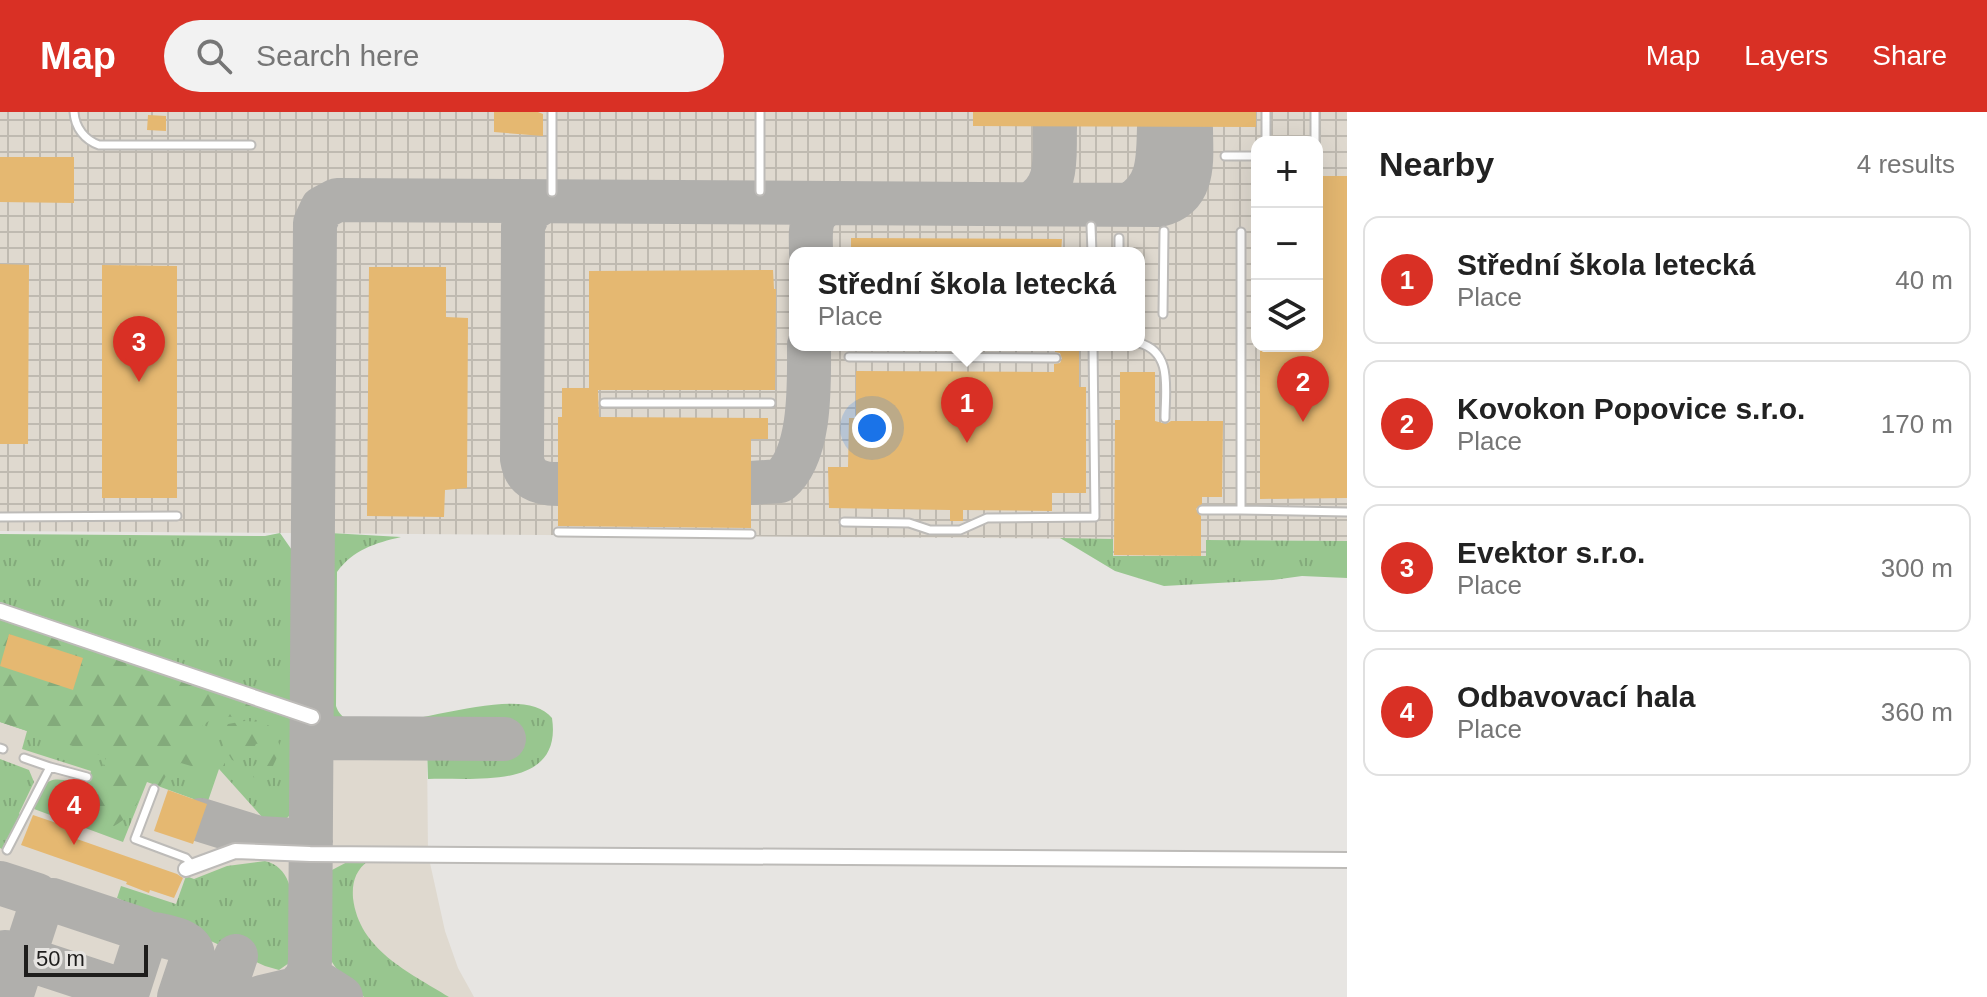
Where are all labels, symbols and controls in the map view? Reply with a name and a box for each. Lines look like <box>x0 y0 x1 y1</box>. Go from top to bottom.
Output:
search box <box>164 20 724 92</box>
icon: search <box>192 34 236 78</box>
text: Map <box>40 35 116 77</box>
text: Search here <box>256 39 419 72</box>
text: Map <box>1646 40 1700 71</box>
text: Layers <box>1744 40 1828 71</box>
text: Share <box>1872 40 1947 71</box>
map controls <box>1251 136 1323 352</box>
button: + <box>1251 136 1323 208</box>
text: Nearby <box>1379 145 1494 183</box>
text: 4 results <box>1857 149 1955 179</box>
button: − <box>1251 208 1323 280</box>
popup <box>789 247 1145 351</box>
text: Střední škola letecká <box>1457 248 1755 281</box>
text: 1 <box>1400 265 1414 295</box>
text: 40 m <box>1895 265 1953 295</box>
text: Střední škola letecká <box>818 267 1116 300</box>
button: layers <box>1251 280 1323 352</box>
text: Place <box>1457 282 1522 312</box>
text: Place <box>818 301 883 331</box>
pin: 3 <box>113 316 165 382</box>
pin: 2 <box>1277 356 1329 422</box>
pin: 1 <box>941 377 993 443</box>
text: Kovokon Popovice s.r.o. <box>1457 392 1805 425</box>
your location <box>852 408 892 448</box>
text: 2 <box>1400 409 1414 439</box>
text: 170 m <box>1881 409 1953 439</box>
text: Place <box>1457 426 1522 456</box>
text: Evektor s.r.o. <box>1457 536 1645 569</box>
text: 3 <box>1400 553 1414 583</box>
text: 300 m <box>1881 553 1953 583</box>
text: Place <box>1457 570 1522 600</box>
text: Odbavovací hala <box>1457 680 1695 713</box>
text: 4 <box>1400 697 1414 727</box>
text: 360 m <box>1881 697 1953 727</box>
text: Place <box>1457 714 1522 744</box>
pin: 4 <box>48 779 100 845</box>
scale bar <box>24 941 148 977</box>
text: 50 m <box>36 946 85 971</box>

